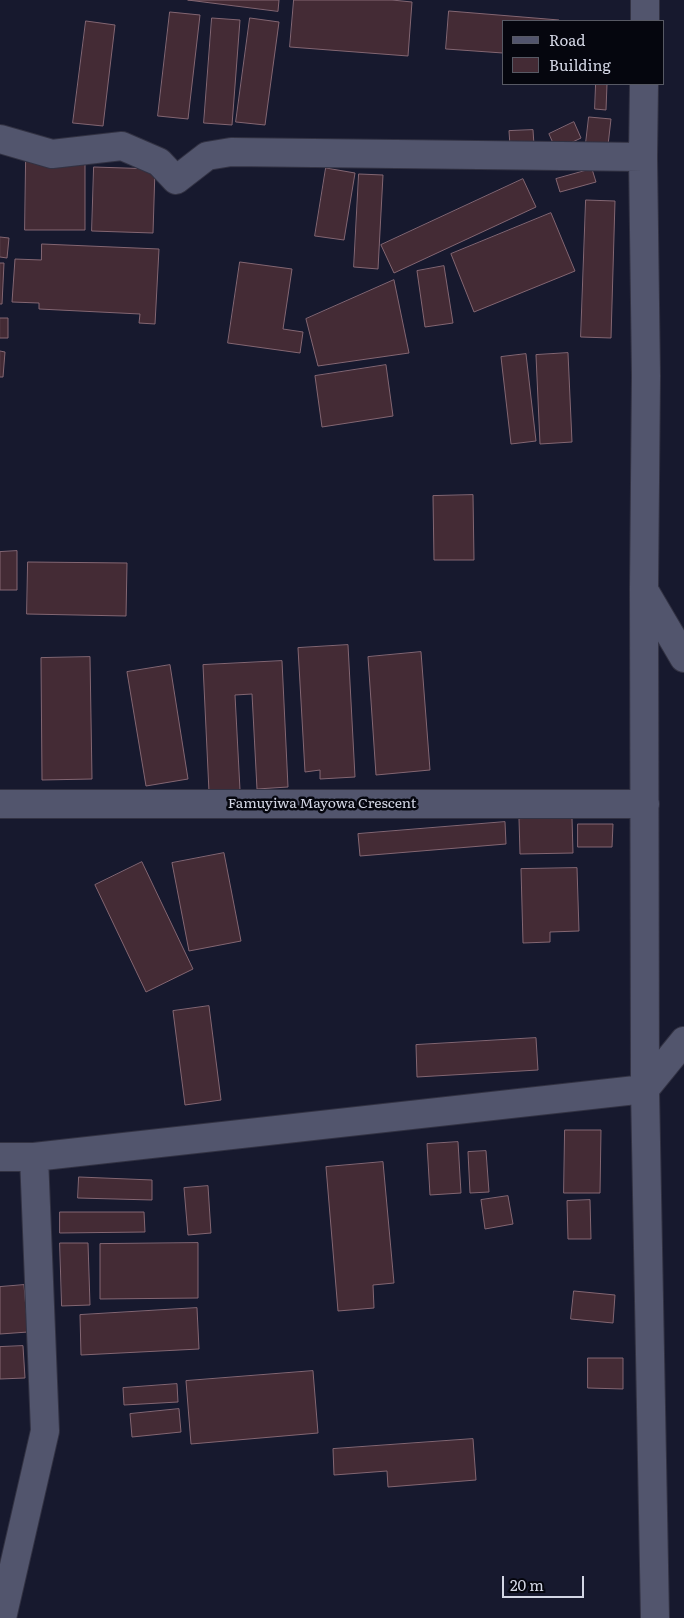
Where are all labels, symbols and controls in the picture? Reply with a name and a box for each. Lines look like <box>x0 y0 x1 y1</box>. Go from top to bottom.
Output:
legend <box>502 20 664 85</box>
text: Road <box>549 28 585 51</box>
text: Building <box>549 53 611 76</box>
street label: Famuyiwa Mayowa Crescent <box>228 796 416 812</box>
scale bar <box>504 1566 586 1598</box>
text: 20 m <box>510 1573 544 1596</box>

